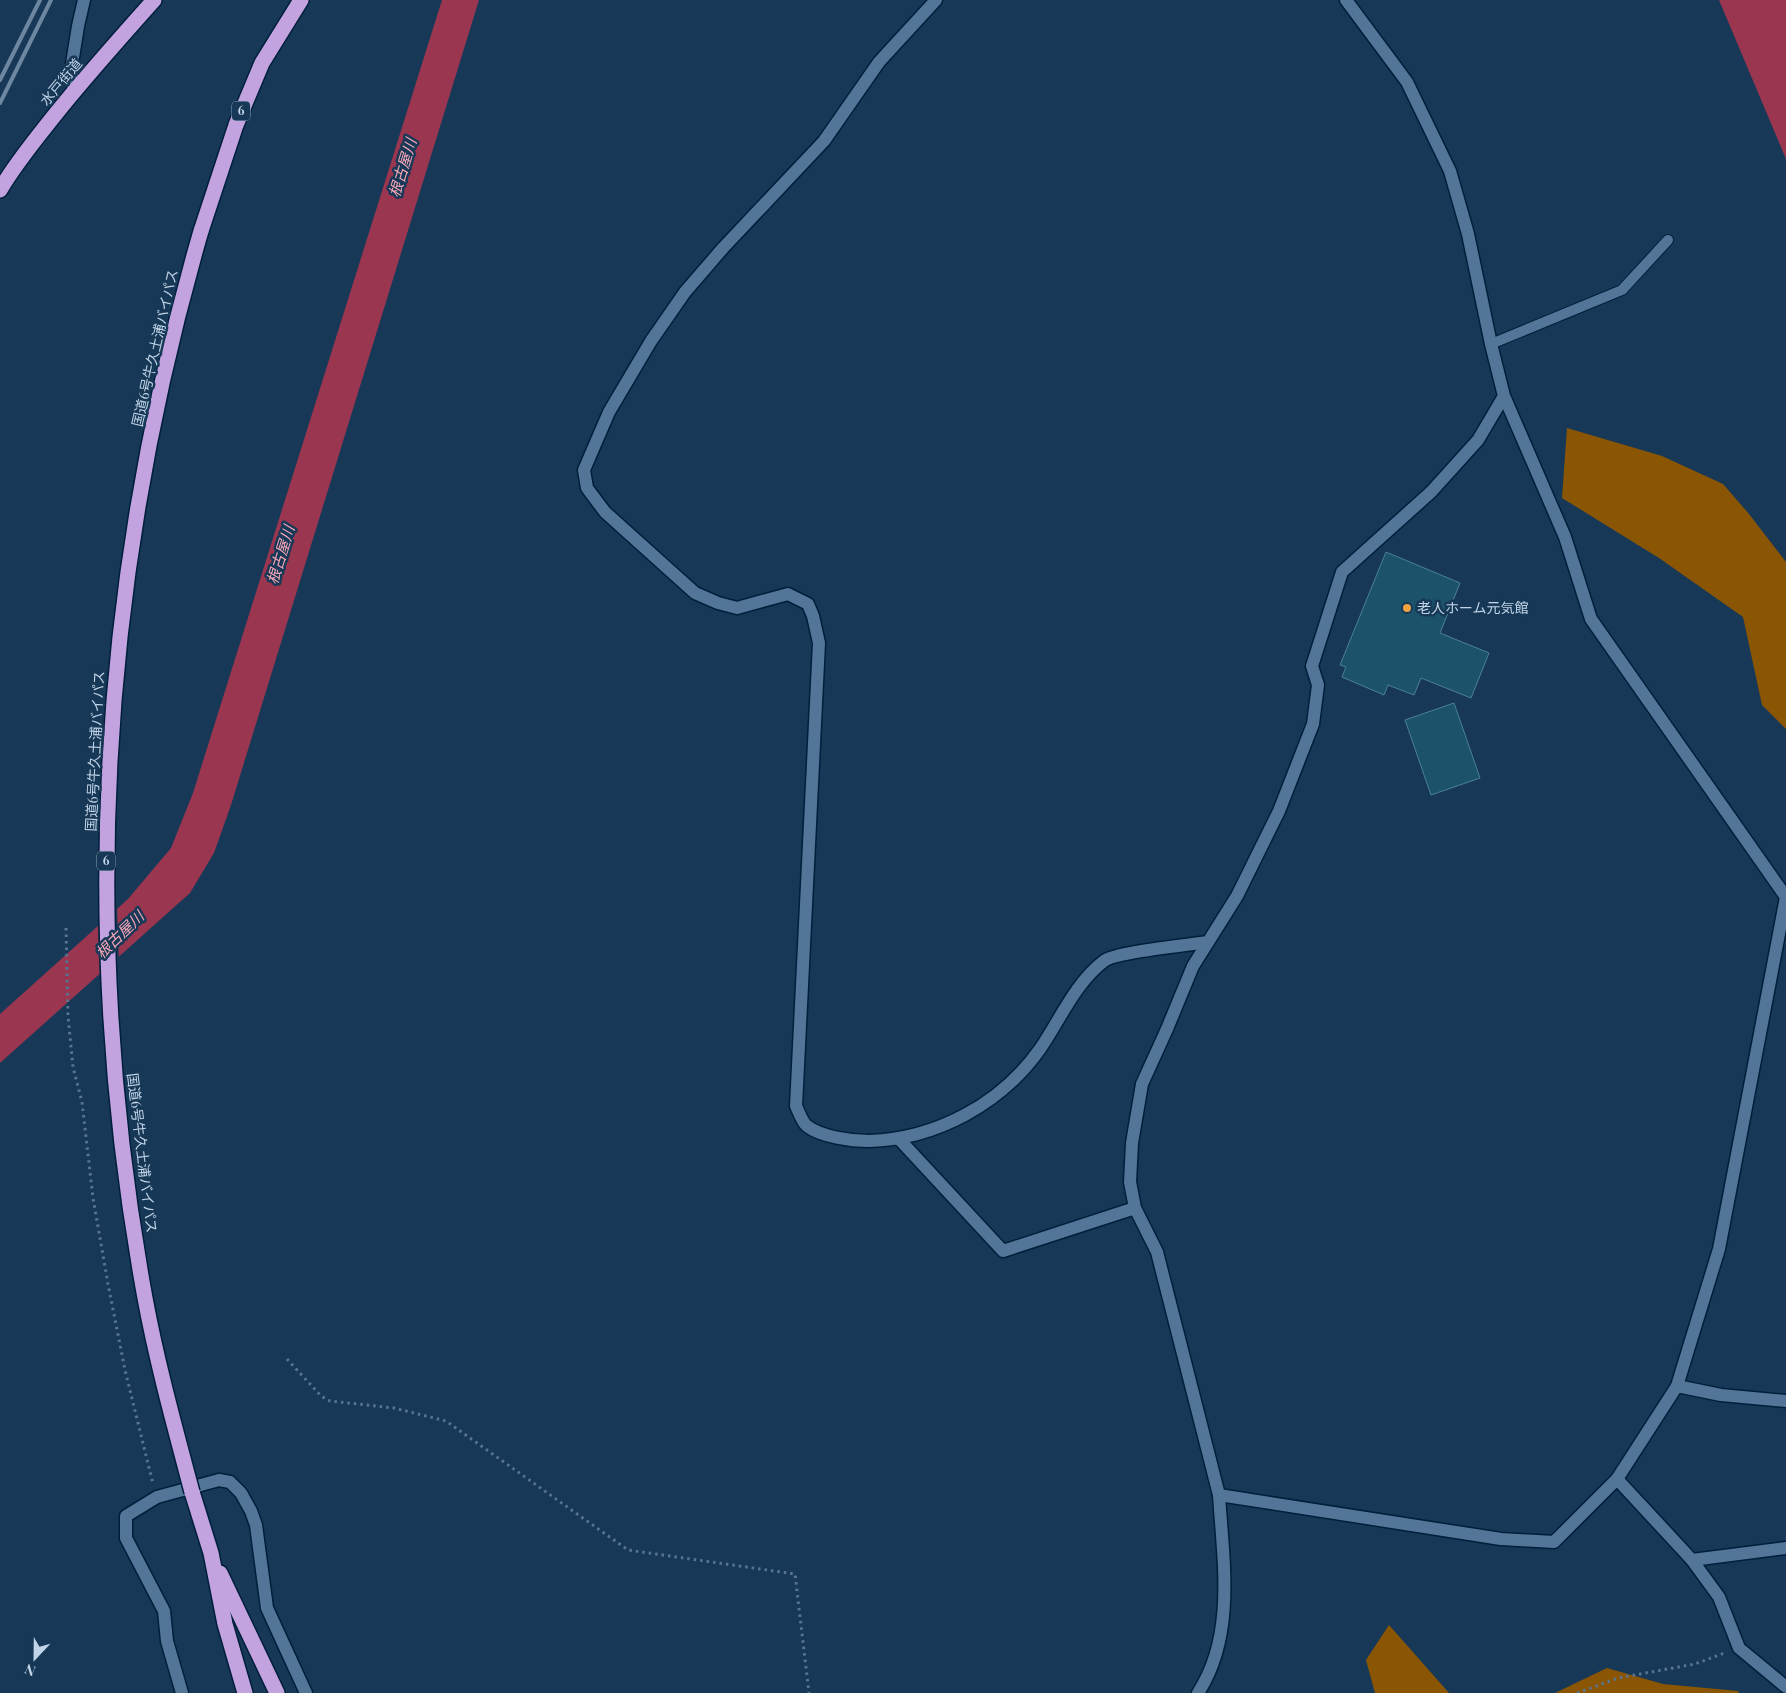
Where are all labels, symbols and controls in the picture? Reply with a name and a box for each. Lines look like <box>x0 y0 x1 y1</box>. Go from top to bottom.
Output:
street label: 水戸街道 <box>35 54 86 109</box>
road number: 6 <box>232 102 250 120</box>
water label: 根古屋川 <box>384 134 421 199</box>
street label: 国道6号牛久土浦バイパス <box>127 267 182 428</box>
water label: 根古屋川 <box>262 521 299 586</box>
place label: 老人ホーム元気館 <box>1417 598 1529 617</box>
marker: 老人ホーム元気館 <box>1401 602 1413 614</box>
street label: 国道6号牛久土浦バイパス <box>81 670 108 832</box>
road number: 6 <box>97 851 115 870</box>
water label: 根古屋川 <box>91 905 149 962</box>
street label: 国道6号牛久土浦バイパス <box>123 1072 162 1234</box>
north arrow <box>10 1633 60 1683</box>
text: N <box>22 1660 38 1681</box>

